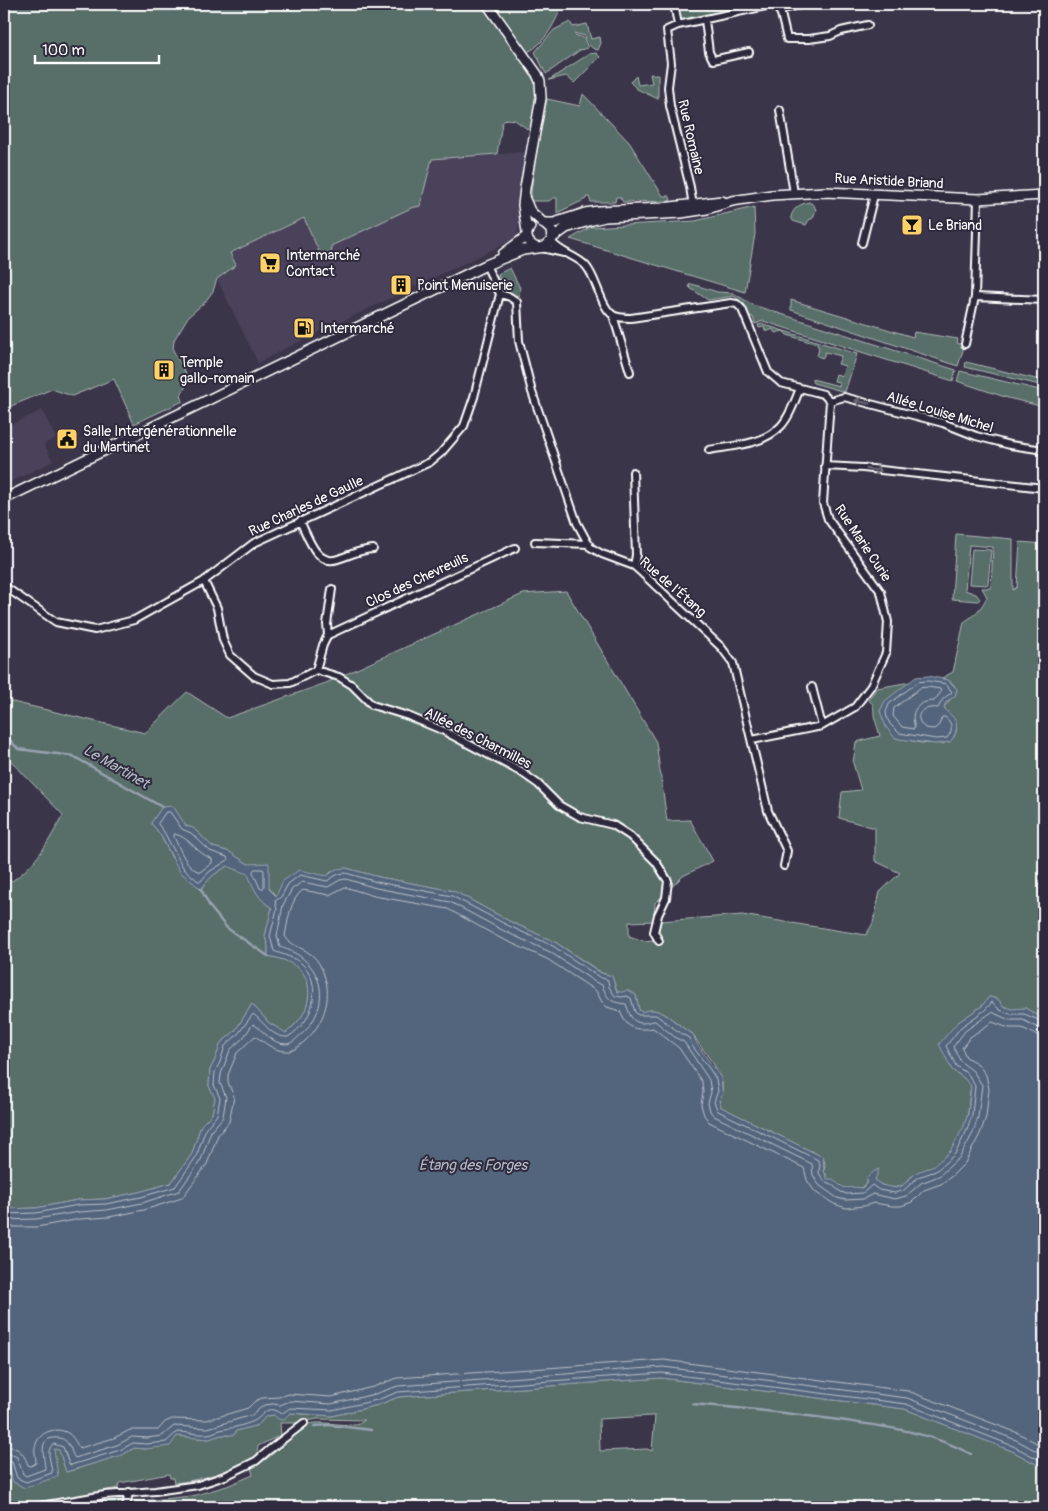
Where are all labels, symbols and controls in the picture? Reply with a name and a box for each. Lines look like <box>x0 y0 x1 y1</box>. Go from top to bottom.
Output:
scale bar <box>35 32 159 64</box>
text: 100 m <box>42 41 85 60</box>
street label: Rue Romaine <box>674 98 708 176</box>
street label: Rue Aristide Briand <box>834 170 944 192</box>
bar icon: Le Briand <box>900 213 924 237</box>
place label: Le Briand <box>928 217 982 234</box>
place label: Intermarché Contact <box>286 247 360 280</box>
supermarket icon: Intermarché Contact <box>258 251 282 275</box>
building icon: Point Menuiserie <box>389 273 413 297</box>
place label: Point Menuiserie <box>417 277 513 294</box>
fuel station icon: Intermarché <box>292 316 316 340</box>
place label: Intermarché <box>320 320 394 337</box>
place label: Temple gallo-romain <box>180 354 255 387</box>
building icon: Temple gallo-romain <box>152 358 176 382</box>
street label: Allée Louise Michel <box>885 388 995 436</box>
one-way arrow <box>855 397 871 406</box>
place label: Salle Intergénérationnelle du Martinet <box>83 423 236 456</box>
public building icon: Salle Intergénérationnelle du Martinet <box>55 427 79 451</box>
one-way arrow <box>865 465 881 475</box>
street label: Rue Charles de Gaulle <box>246 472 366 540</box>
street label: Rue Marie Curie <box>831 501 895 585</box>
street label: Clos des Chevreuils <box>363 549 472 611</box>
street label: Rue de l'Étang <box>636 553 710 621</box>
street label: Allée des Charmilles <box>422 704 535 773</box>
water label: Le Martinet <box>80 741 154 794</box>
water label: Étang des Forges <box>419 1156 530 1175</box>

